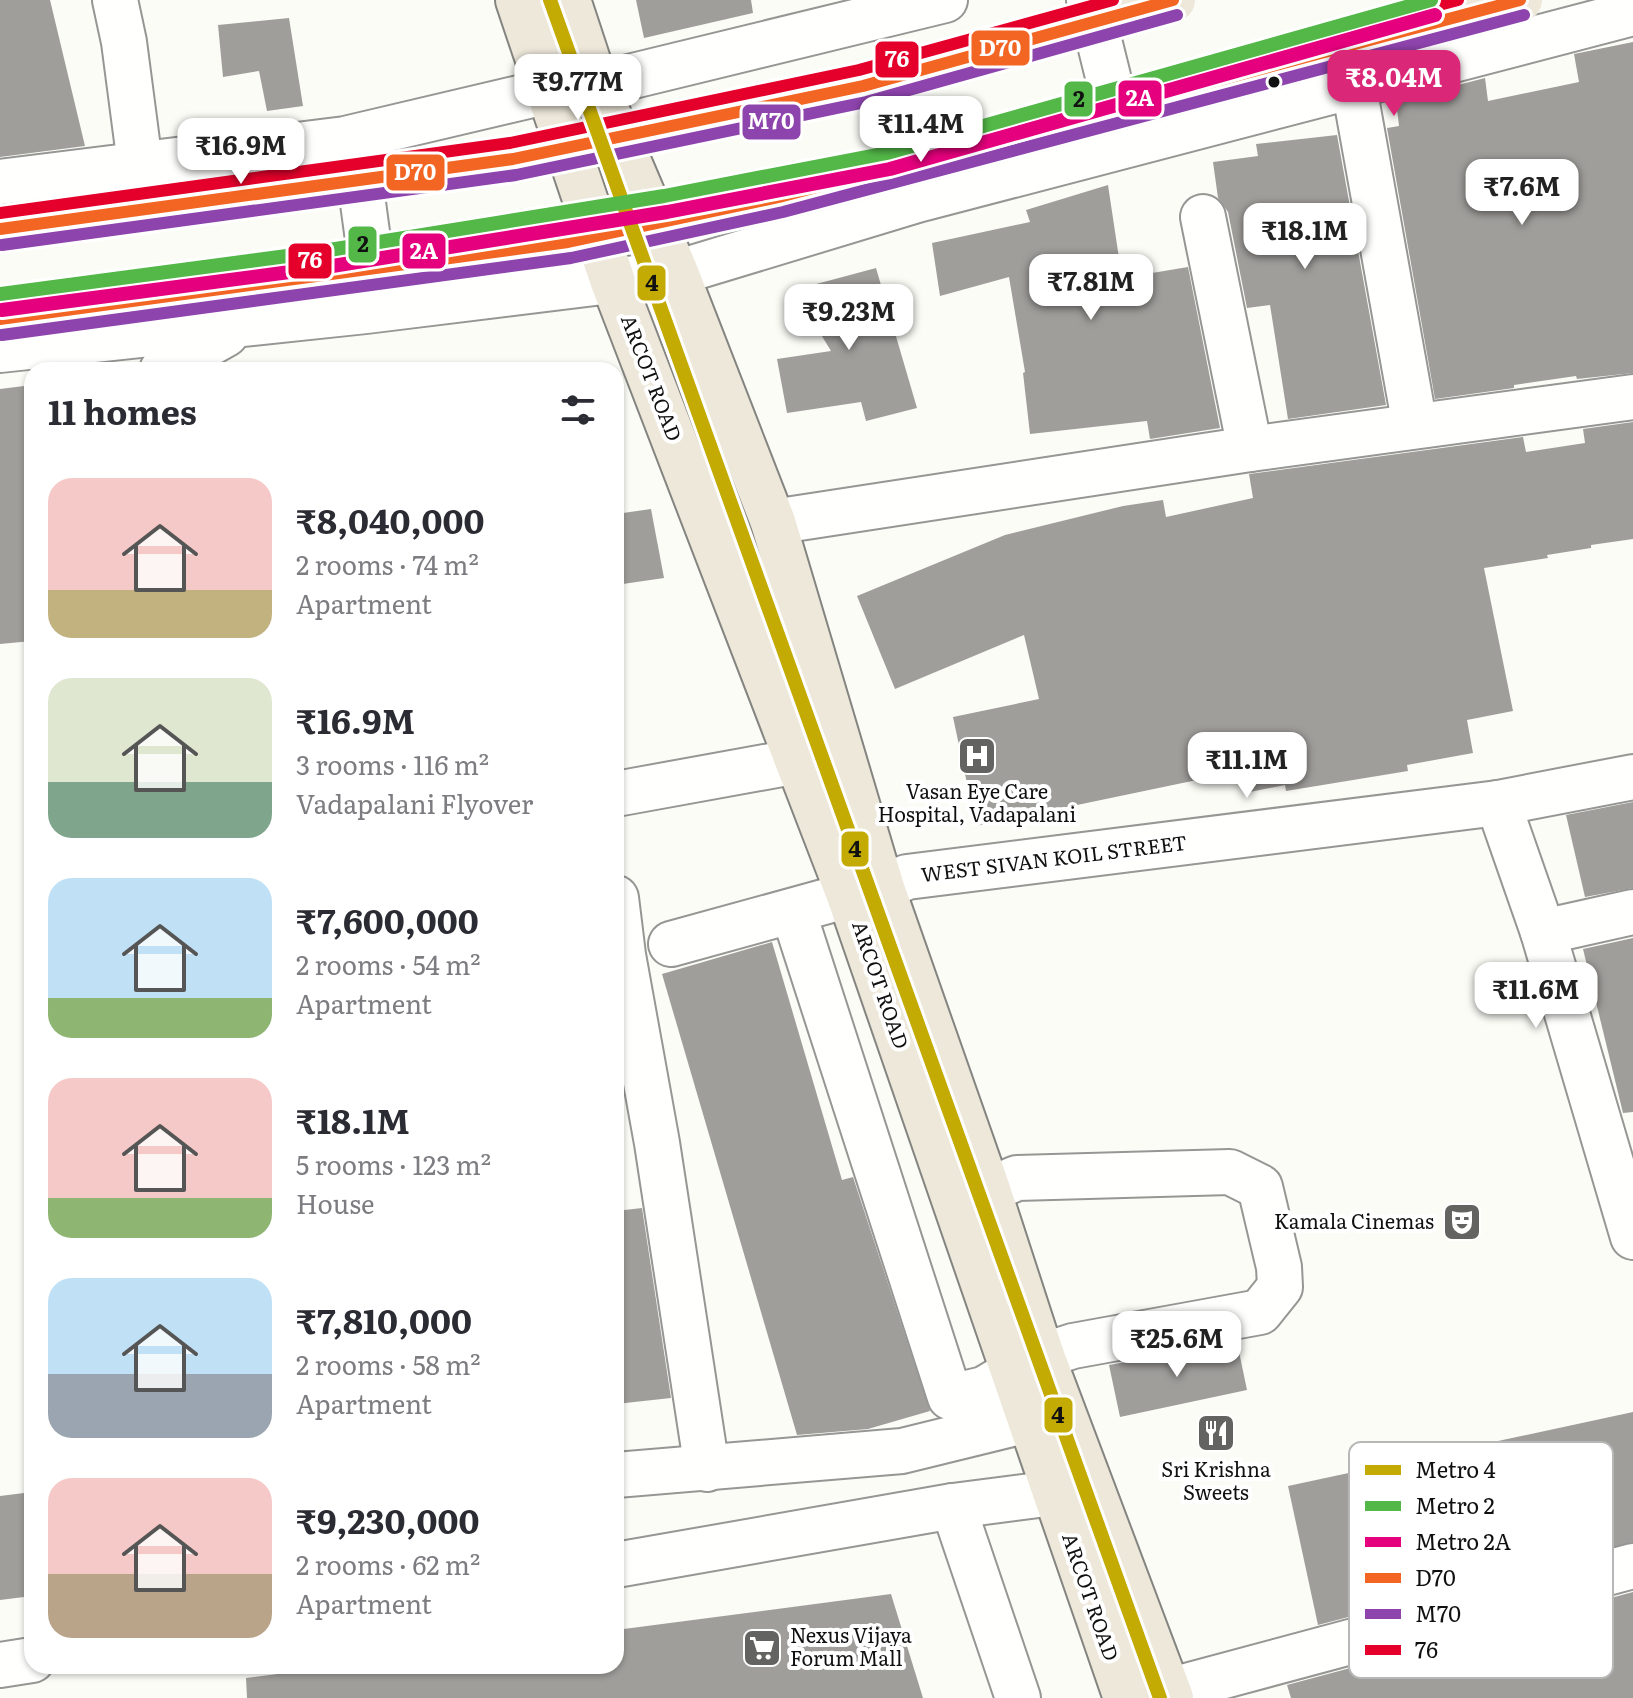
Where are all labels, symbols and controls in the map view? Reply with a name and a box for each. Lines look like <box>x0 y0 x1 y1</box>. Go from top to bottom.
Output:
line badge: D70 <box>970 29 1031 67</box>
text: D70 <box>979 30 1021 63</box>
line badge: 76 <box>874 40 920 79</box>
text: 76 <box>885 41 909 74</box>
pin: ₹8.04M <box>1329 50 1459 118</box>
pin: ₹9.77M <box>513 54 643 122</box>
text: ₹8.04M <box>1345 56 1443 95</box>
text: ₹9.77M <box>532 60 624 99</box>
unlabelled marker <box>1266 74 1282 90</box>
line badge: 2A <box>1117 79 1163 118</box>
line badge: 2 <box>1063 80 1094 118</box>
text: 2A <box>1126 80 1155 113</box>
text: 2 <box>1073 81 1085 114</box>
pin: ₹11.4M <box>856 96 986 164</box>
text: ₹11.4M <box>878 102 964 141</box>
line badge: M70 <box>741 103 802 141</box>
text: M70 <box>747 103 795 136</box>
pin: ₹16.9M <box>176 118 306 186</box>
text: ₹16.9M <box>195 124 287 163</box>
line badge: D70 <box>385 153 446 192</box>
text: D70 <box>394 154 436 187</box>
pin: ₹7.6M <box>1466 159 1578 227</box>
text: ₹7.6M <box>1484 165 1560 204</box>
pin: ₹18.1M <box>1240 203 1370 271</box>
text: ₹18.1M <box>1261 209 1349 248</box>
line badge: 2 <box>347 225 378 264</box>
text: 2 <box>357 226 369 259</box>
line badge: 2A <box>401 232 447 270</box>
text: 2A <box>410 233 439 266</box>
line badge: 76 <box>287 242 333 280</box>
text: 76 <box>298 242 322 275</box>
pin: ₹7.81M <box>1026 254 1156 322</box>
text: ₹7.81M <box>1047 260 1135 299</box>
line badge: 4 <box>636 264 667 302</box>
text: 4 <box>645 265 659 298</box>
pin: ₹9.23M <box>784 284 914 352</box>
text: ₹9.23M <box>802 290 896 329</box>
street label: ARCOT ROAD <box>615 310 691 445</box>
text: 11 homes <box>48 385 197 435</box>
icon: filters <box>556 388 600 432</box>
text: ₹8,040,000 <box>296 494 484 544</box>
icon: home <box>112 510 208 606</box>
text: 2 rooms · 74 m² <box>296 544 479 583</box>
text: Apartment <box>296 583 432 622</box>
text: ₹16.9M <box>296 694 415 744</box>
icon: home <box>112 710 208 806</box>
pin: ₹11.1M <box>1182 732 1312 800</box>
hospital icon: Vasan Eye Care Hospital, Vadapalani <box>956 735 998 777</box>
text: ₹11.1M <box>1206 738 1288 777</box>
text: 3 rooms · 116 m² <box>296 744 489 783</box>
place label: Vasan Eye Care Hospital, Vadapalani <box>878 775 1077 828</box>
text: Vadapalani Flyover <box>296 783 533 822</box>
street label: WEST SIVAN KOIL STREET <box>919 826 1188 888</box>
line badge: 4 <box>840 830 870 868</box>
text: 4 <box>848 831 862 864</box>
text: ₹7,600,000 <box>296 894 479 944</box>
icon: home <box>112 910 208 1006</box>
street label: ARCOT ROAD <box>846 916 918 1052</box>
text: 2 rooms · 54 m² <box>296 944 481 983</box>
pin: ₹11.6M <box>1471 962 1601 1030</box>
text: ₹11.6M <box>1493 968 1579 1007</box>
text: Apartment <box>296 983 432 1022</box>
text: ₹18.1M <box>296 1094 410 1144</box>
icon: home <box>112 1110 208 1206</box>
text: 5 rooms · 123 m² <box>296 1144 491 1183</box>
text: House <box>296 1183 374 1222</box>
theatre icon: Kamala Cinemas <box>1441 1201 1483 1243</box>
place label: Kamala Cinemas <box>1274 1205 1434 1235</box>
text: ₹7,810,000 <box>296 1294 472 1344</box>
icon: home <box>112 1310 208 1406</box>
pin: ₹25.6M <box>1112 1311 1242 1379</box>
text: ₹25.6M <box>1130 1317 1224 1356</box>
text: 2 rooms · 58 m² <box>296 1344 481 1383</box>
text: Apartment <box>296 1383 432 1422</box>
line badge: 4 <box>1043 1396 1074 1434</box>
text: 4 <box>1051 1397 1065 1430</box>
restaurant icon: Sri Krishna Sweets <box>1195 1412 1237 1454</box>
legend <box>1349 1442 1613 1678</box>
text: Metro 4 <box>1415 1452 1496 1485</box>
place label: Sri Krishna Sweets <box>1161 1453 1271 1506</box>
text: Metro 2 <box>1415 1488 1495 1521</box>
text: ₹9,230,000 <box>296 1494 479 1544</box>
icon: home <box>112 1510 208 1606</box>
text: Metro 2A <box>1415 1524 1511 1557</box>
street label: ARCOT ROAD <box>1056 1528 1128 1664</box>
text: 2 rooms · 62 m² <box>296 1544 480 1583</box>
text: D70 <box>1415 1560 1456 1593</box>
text: Apartment <box>296 1583 432 1622</box>
text: M70 <box>1415 1596 1461 1629</box>
place label: Nexus Vijaya Forum Mall <box>790 1619 912 1672</box>
supermarket icon: Nexus Vijaya Forum Mall <box>741 1627 783 1669</box>
text: 76 <box>1415 1632 1438 1665</box>

